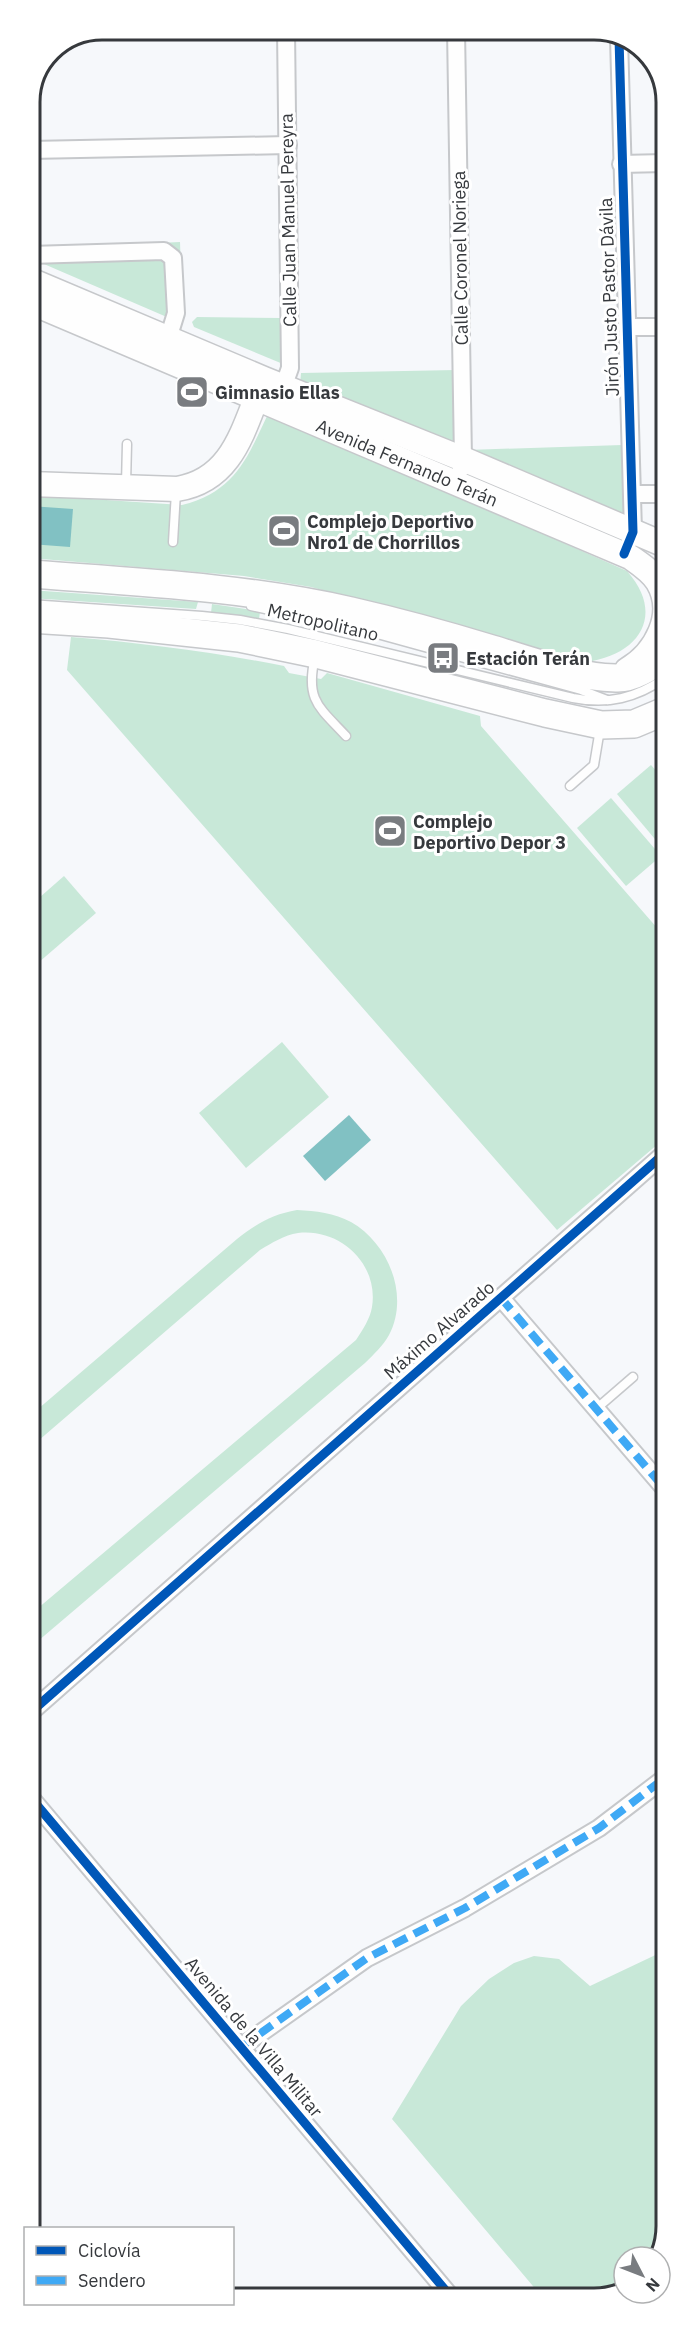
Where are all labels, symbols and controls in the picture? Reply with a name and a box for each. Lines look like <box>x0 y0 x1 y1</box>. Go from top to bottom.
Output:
street label: Calle Juan Manuel Pereyra <box>275 113 301 327</box>
street label: Calle Coronel Noriega <box>447 170 473 345</box>
street label: Jirón Justo Pastor Dávila <box>594 197 624 397</box>
sports icon: Gimnasio Ellas <box>174 374 210 410</box>
place label: Gimnasio Ellas <box>215 381 340 404</box>
street label: Avenida Fernando Terán <box>313 414 502 511</box>
place label: Complejo Deportivo Nro1 de Chorrillos <box>307 510 474 554</box>
sports icon: Complejo Deportivo Nro1 de Chorrillos <box>266 513 302 549</box>
street label: Metropolitano <box>265 598 381 646</box>
bus stop icon: Estación Terán <box>425 640 461 676</box>
place label: Estación Terán <box>466 647 590 670</box>
place label: Complejo Deportivo Depor 3 <box>413 810 566 854</box>
sports icon: Complejo Deportivo Depor 3 <box>372 813 408 849</box>
street label: Máximo Alvarado <box>379 1276 499 1384</box>
street label: Avenida de la Villa Militar <box>180 1952 328 2122</box>
legend <box>24 2227 234 2305</box>
text: Ciclovía <box>78 2239 141 2262</box>
north arrow <box>612 2245 672 2305</box>
text: Sendero <box>78 2269 145 2292</box>
text: N <box>642 2274 664 2296</box>

